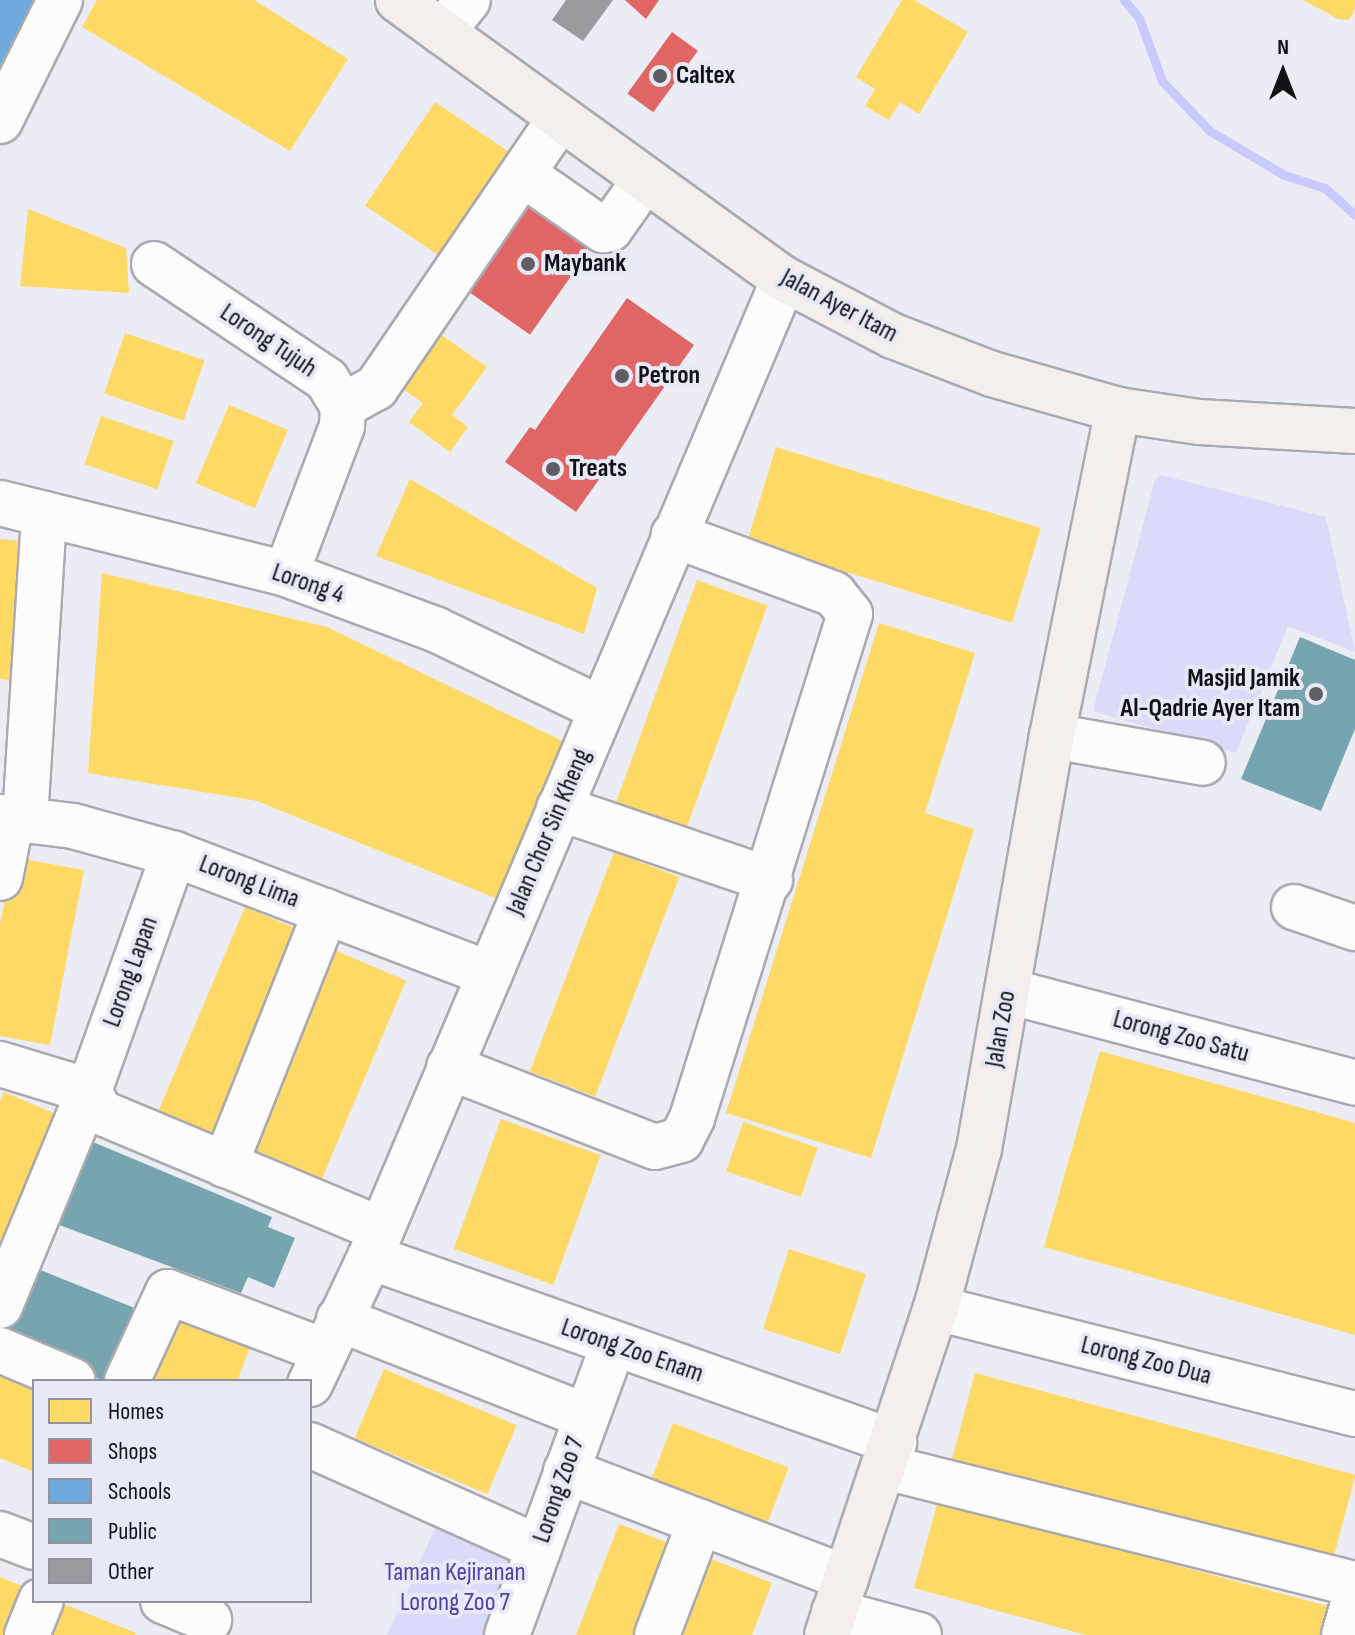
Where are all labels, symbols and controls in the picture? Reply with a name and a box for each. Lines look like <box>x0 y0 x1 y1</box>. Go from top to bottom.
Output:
north arrow <box>1243 32 1323 112</box>
text: N <box>1277 34 1289 61</box>
place label: Caltex <box>676 60 735 92</box>
marker: Caltex <box>651 67 669 85</box>
place label: Maybank <box>544 248 626 280</box>
marker: Maybank <box>519 255 537 273</box>
street label: Jalan Ayer Itam <box>775 262 903 350</box>
street label: Lorong Tujuh <box>214 297 322 385</box>
place label: Petron <box>638 360 700 392</box>
marker: Petron <box>613 367 631 385</box>
place label: Treats <box>569 453 627 485</box>
marker: Treats <box>544 460 562 478</box>
street label: Lorong 4 <box>268 557 348 611</box>
place label: Masjid Jamik Al-Qadrie Ayer Itam <box>1121 663 1300 724</box>
marker: Masjid Jamik Al-Qadrie Ayer Itam <box>1307 685 1325 703</box>
street label: Jalan Chor Sin Kheng <box>500 744 598 920</box>
street label: Lorong Lima <box>195 849 303 915</box>
street label: Lorong Lapan <box>97 913 165 1031</box>
street label: Jalan Zoo <box>979 988 1023 1070</box>
street label: Lorong Zoo Satu <box>1110 1004 1252 1070</box>
street label: Lorong Zoo Enam <box>557 1312 707 1390</box>
street label: Lorong Zoo Dua <box>1078 1330 1214 1392</box>
legend <box>32 1379 312 1603</box>
text: Homes <box>108 1397 164 1426</box>
street label: Lorong Zoo 7 <box>526 1433 592 1547</box>
text: Shops <box>108 1437 157 1466</box>
text: Schools <box>108 1477 171 1506</box>
text: Public <box>108 1517 157 1546</box>
text: Other <box>108 1557 154 1586</box>
park label: Taman Kejiranan Lorong Zoo 7 <box>384 1557 526 1618</box>

